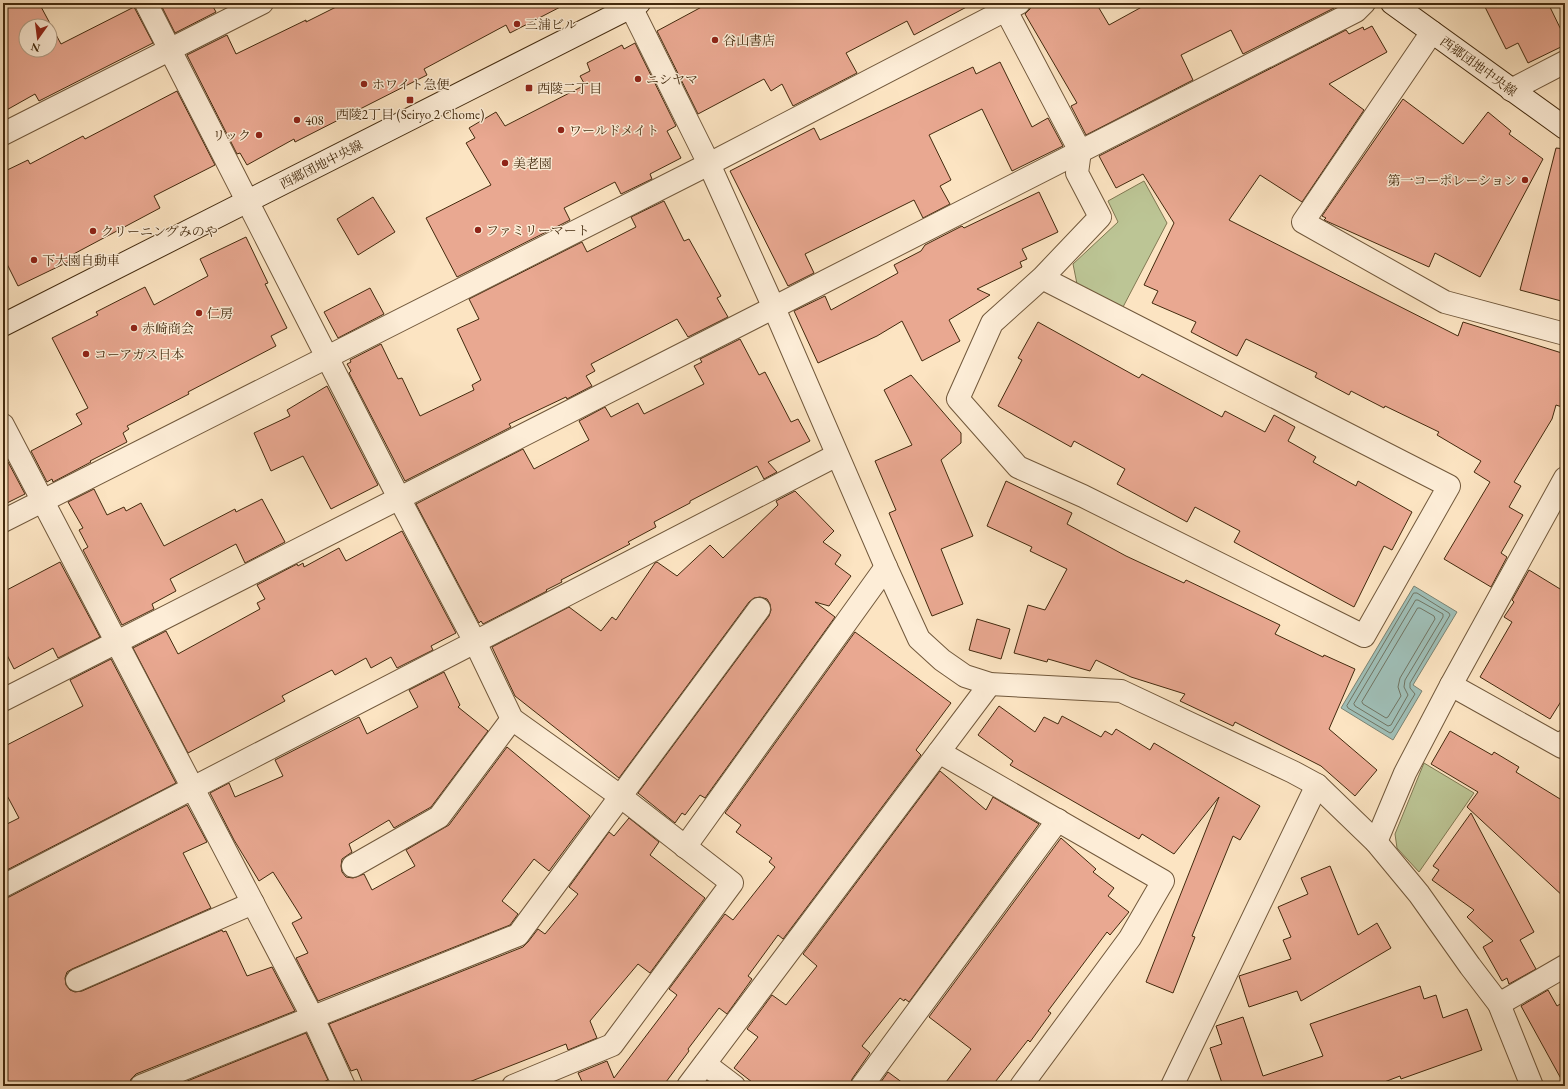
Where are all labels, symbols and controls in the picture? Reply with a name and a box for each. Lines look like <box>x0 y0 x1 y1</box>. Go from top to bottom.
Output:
place label: 三浦ビル <box>525 16 577 33</box>
north arrow <box>18 18 58 58</box>
marker: 三浦ビル <box>512 19 522 29</box>
place label: 谷山書店 <box>723 32 775 49</box>
street label: 西郷団地中央線 <box>1437 33 1521 100</box>
marker: 谷山書店 <box>710 35 720 45</box>
text: N <box>29 40 42 56</box>
place label: ニシヤマ <box>646 71 698 88</box>
marker: ニシヤマ <box>633 74 643 84</box>
place label: ホワイト急便 <box>372 76 450 93</box>
marker: ホワイト急便 <box>359 79 369 89</box>
place label: 西陵二丁目 <box>537 80 602 97</box>
marker: 西陵二丁目 <box>524 83 534 93</box>
marker: 西陵2丁目 (Seiryo 2 Chome) <box>405 95 415 105</box>
place label: 西陵2丁目 (Seiryo 2 Chome) <box>336 106 484 123</box>
place label: 408 <box>305 112 324 129</box>
marker: 408 <box>292 115 302 125</box>
place label: ワールドメイト <box>569 122 659 139</box>
marker: ワールドメイト <box>556 125 566 135</box>
place label: リック <box>213 127 251 144</box>
marker: リック <box>254 130 264 140</box>
street label: 西郷団地中央線 <box>277 136 366 193</box>
place label: 美老園 <box>513 155 552 172</box>
marker: 美老園 <box>500 158 510 168</box>
place label: 第一コーポレーション <box>1388 172 1517 189</box>
marker: 第一コーポレーション <box>1520 175 1530 185</box>
place label: ファミリーマート <box>486 222 590 239</box>
place label: クリーニングみのや <box>101 223 218 240</box>
marker: ファミリーマート <box>473 225 483 235</box>
marker: クリーニングみのや <box>88 226 98 236</box>
place label: 下大園自動車 <box>42 252 120 269</box>
marker: 下大園自動車 <box>29 255 39 265</box>
place label: 仁房 <box>207 305 233 322</box>
marker: 仁房 <box>194 308 204 318</box>
place label: 赤崎商会 <box>142 320 194 337</box>
marker: 赤崎商会 <box>129 323 139 333</box>
place label: コーアガス日本 <box>94 346 184 363</box>
marker: コーアガス日本 <box>81 349 91 359</box>

